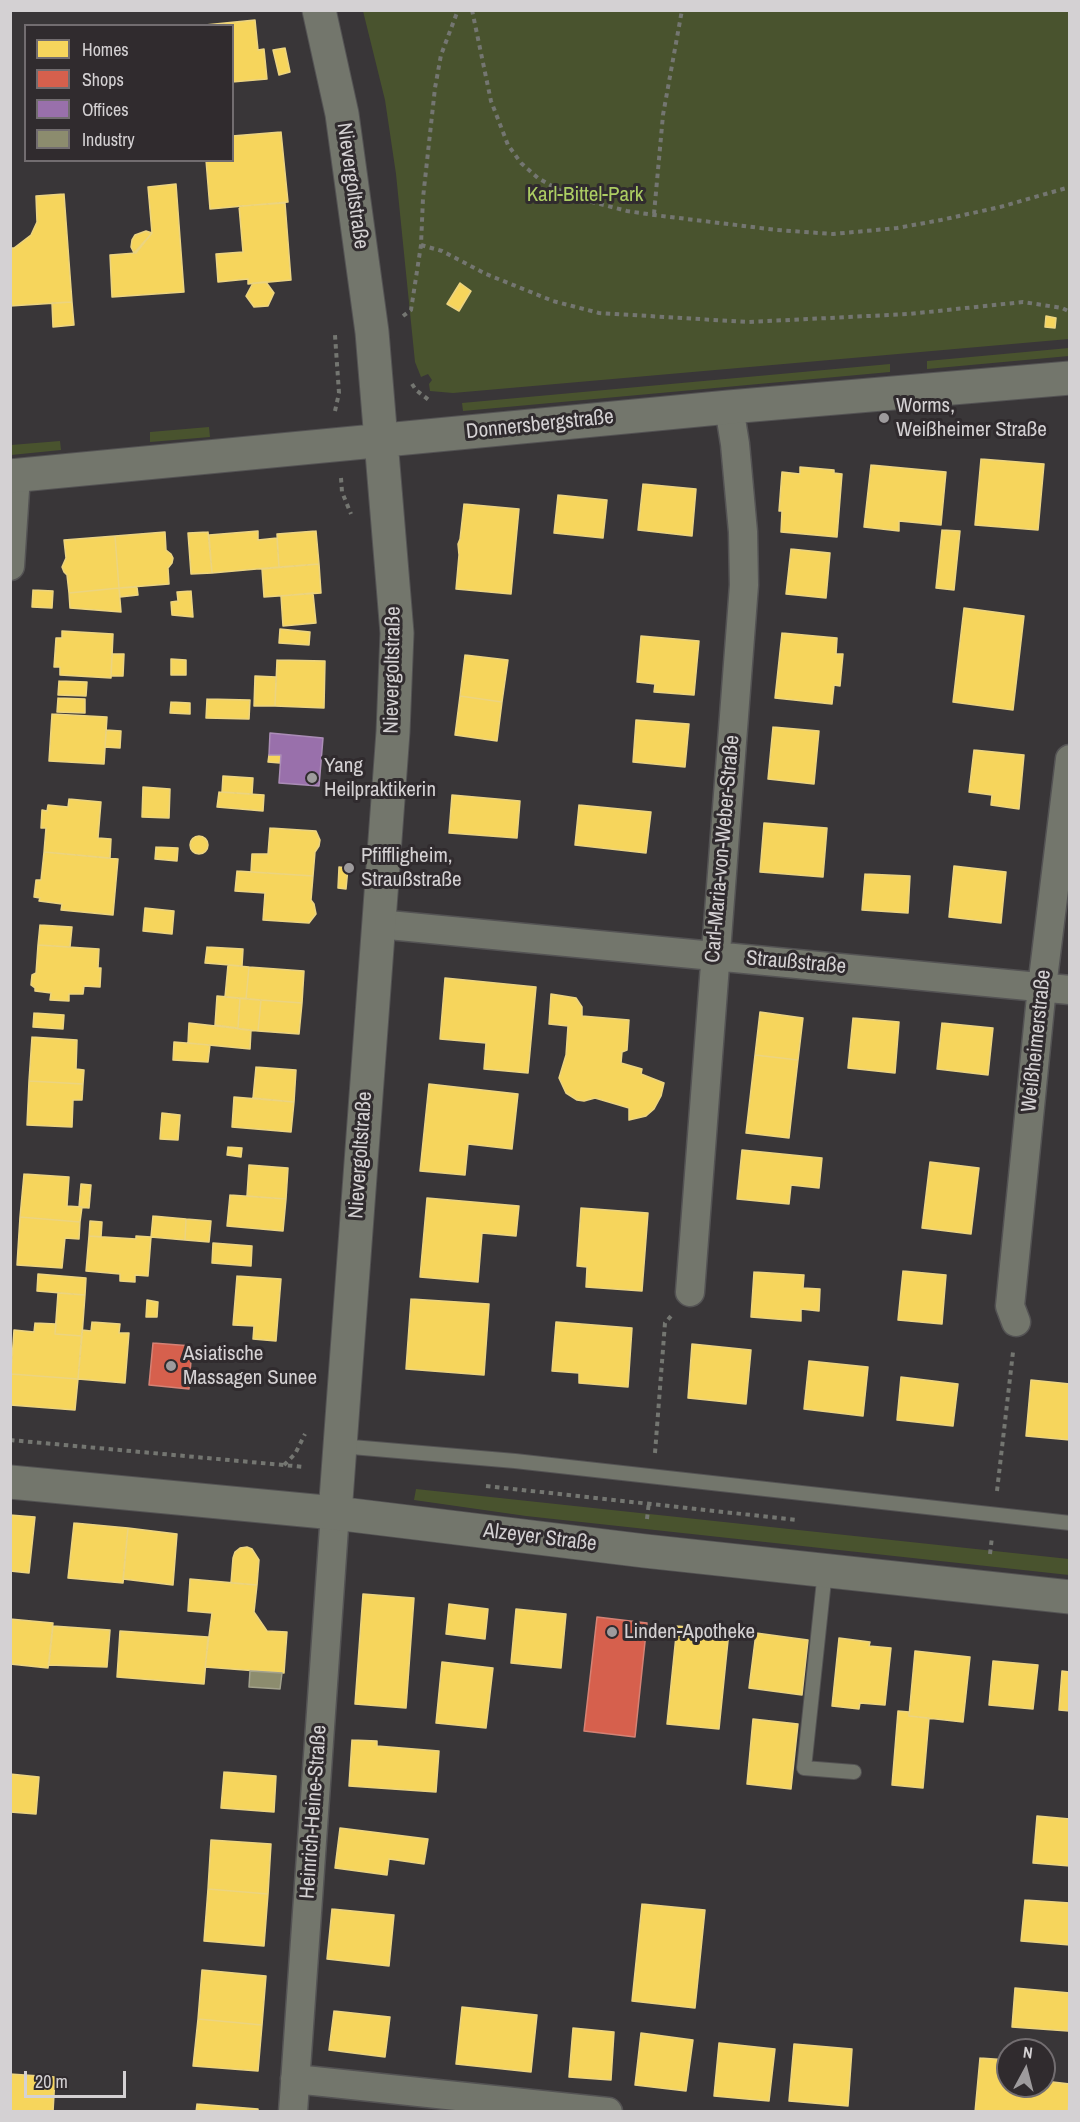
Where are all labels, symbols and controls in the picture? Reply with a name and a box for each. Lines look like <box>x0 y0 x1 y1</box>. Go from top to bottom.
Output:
legend <box>24 24 234 162</box>
text: Homes <box>82 37 129 62</box>
text: Shops <box>82 67 124 92</box>
text: Offices <box>82 97 129 122</box>
street label: Nievergoltstraße <box>331 121 373 251</box>
text: Industry <box>82 127 135 152</box>
park label: Karl-Bittel-Park <box>527 182 643 208</box>
place label: Worms, Weißheimer Straße <box>896 393 1047 443</box>
street label: Donnersbergstraße <box>465 405 615 445</box>
marker: Worms, Weißheimer Straße <box>877 411 891 425</box>
street label: Nievergoltstraße <box>379 606 407 734</box>
street label: Carl-Maria-von-Weber-Straße <box>700 734 746 964</box>
place label: Yang Heilpraktikerin <box>324 753 436 803</box>
marker: Yang Heilpraktikerin <box>305 771 319 785</box>
place label: Pfiffligheim, Straußstraße <box>361 843 461 893</box>
marker: Pfiffligheim, Straußstraße <box>342 861 356 875</box>
street label: Straußstraße <box>745 946 847 980</box>
street label: Weißheimerstraße <box>1017 968 1057 1114</box>
street label: Nievergoltstraße <box>344 1091 378 1219</box>
place label: Asiatische Massagen Sunee <box>183 1341 317 1391</box>
marker: Asiatische Massagen Sunee <box>164 1359 178 1373</box>
street label: Alzeyer Straße <box>482 1519 598 1557</box>
place label: Linden-Apotheke <box>624 1619 755 1645</box>
marker: Linden-Apotheke <box>605 1625 619 1639</box>
street label: Heinrich-Heine-Straße <box>295 1724 333 1900</box>
north arrow <box>996 2038 1056 2098</box>
text: N <box>1022 2041 1034 2064</box>
scale bar <box>27 2059 129 2097</box>
text: 20 m <box>35 2069 68 2094</box>

